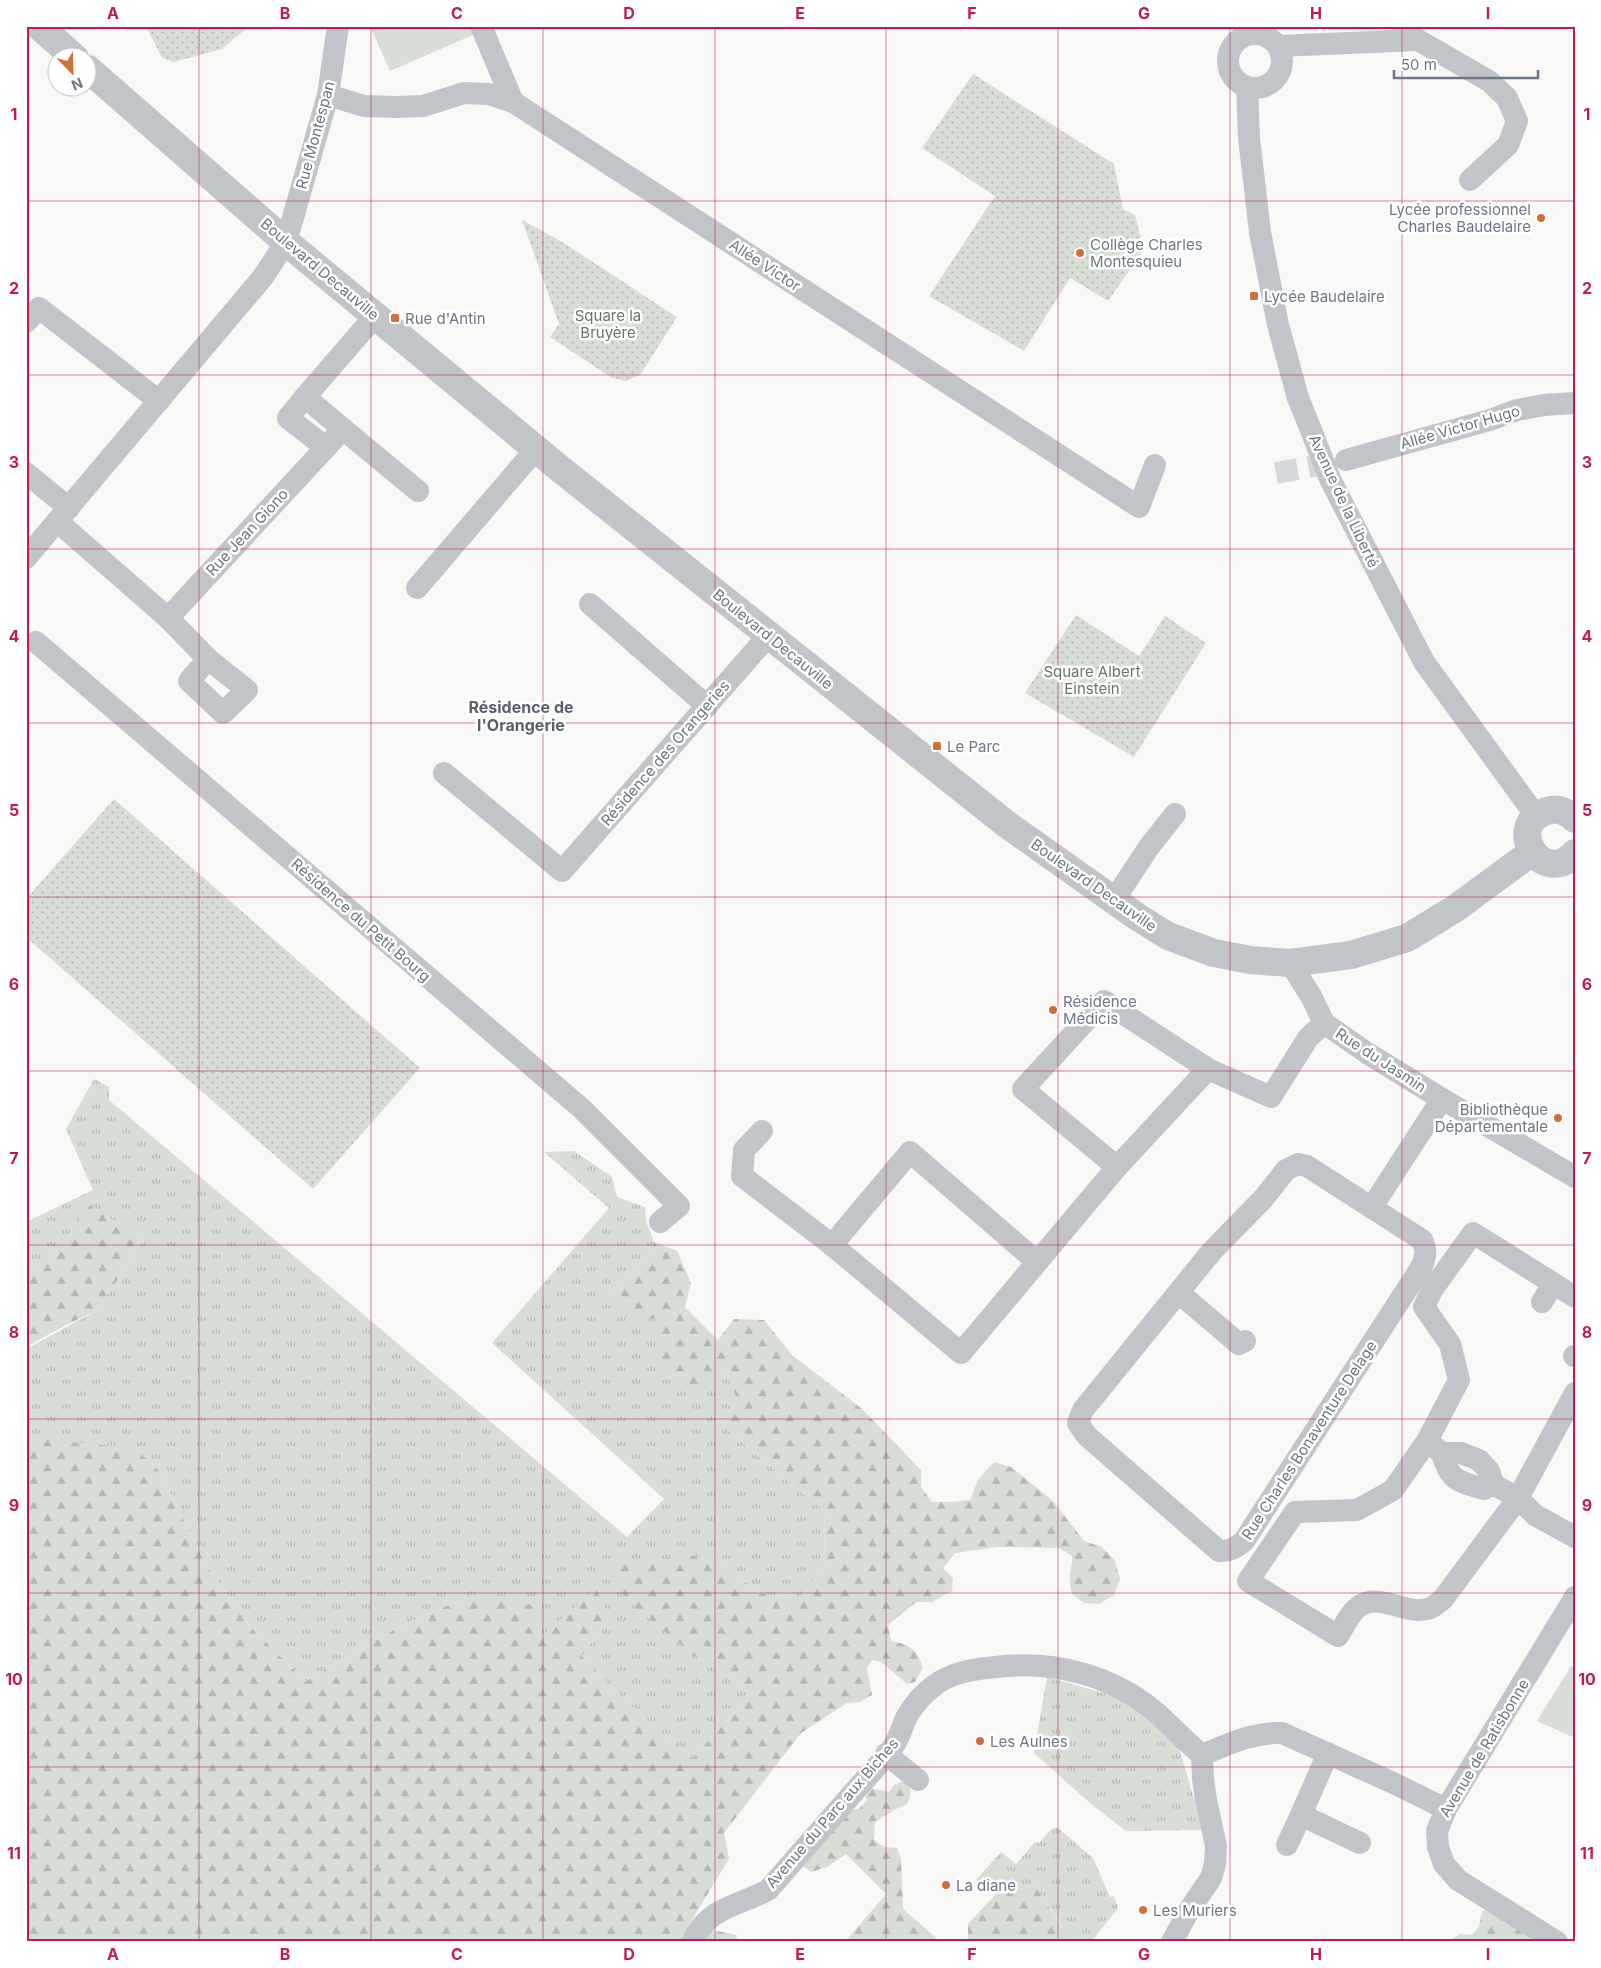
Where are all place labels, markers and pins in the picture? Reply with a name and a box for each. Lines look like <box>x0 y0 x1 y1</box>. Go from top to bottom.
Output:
place label: Lycée professionnel Charles Baudelaire <box>1389 200 1531 236</box>
marker: Lycée professionnel Charles Baudelaire <box>1535 212 1547 224</box>
place label: Collège Charles Montesquieu <box>1090 235 1203 271</box>
marker: Collège Charles Montesquieu <box>1074 247 1086 259</box>
place label: Lycée Baudelaire <box>1264 287 1385 306</box>
marker: Lycée Baudelaire <box>1248 290 1260 302</box>
place label: Rue d'Antin <box>405 309 486 328</box>
marker: Rue d'Antin <box>389 312 401 324</box>
place label: Le Parc <box>947 737 1000 756</box>
marker: Le Parc <box>931 740 943 752</box>
place label: Résidence Médicis <box>1063 992 1137 1028</box>
marker: Résidence Médicis <box>1047 1004 1059 1016</box>
place label: Bibliothèque Départementale <box>1435 1100 1548 1136</box>
marker: Bibliothèque Départementale <box>1552 1112 1564 1124</box>
place label: Les Aulnes <box>990 1732 1068 1751</box>
marker: Les Aulnes <box>974 1735 986 1747</box>
place label: La diane <box>956 1876 1016 1895</box>
marker: La diane <box>940 1879 952 1891</box>
place label: Les Muriers <box>1153 1901 1237 1920</box>
marker: Les Muriers <box>1137 1904 1149 1916</box>

